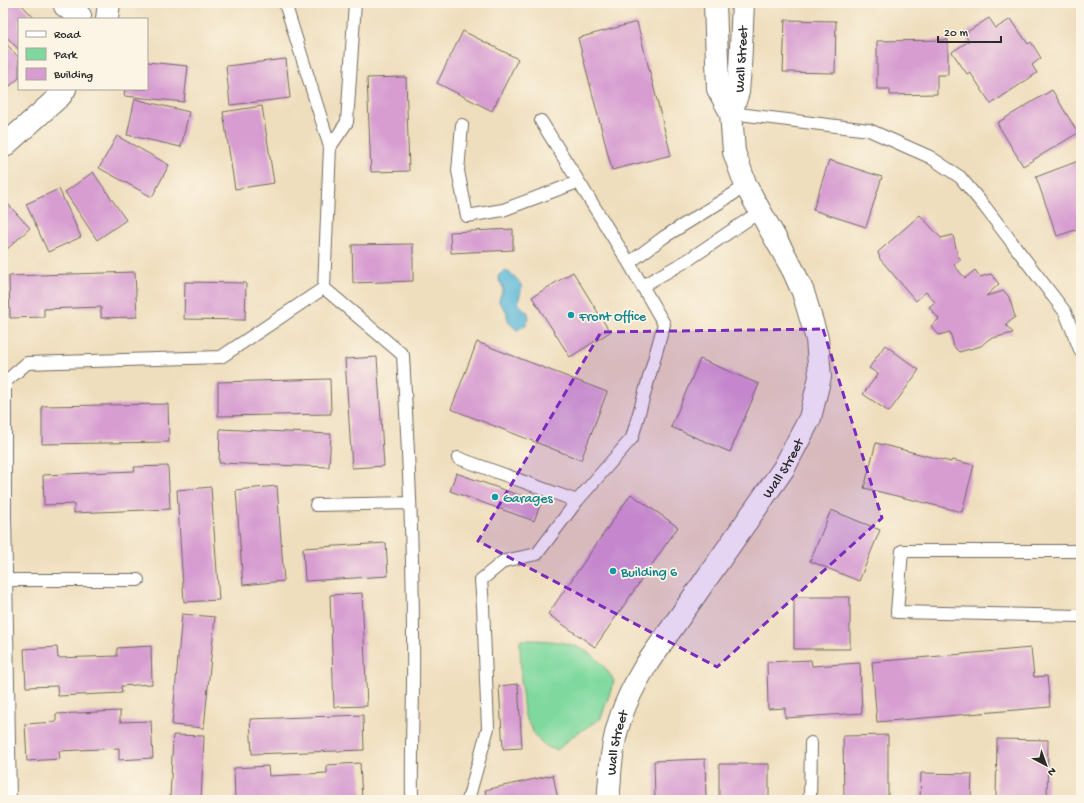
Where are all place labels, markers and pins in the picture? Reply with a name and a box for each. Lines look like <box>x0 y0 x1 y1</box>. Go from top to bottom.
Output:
place label: Front Office <box>578 309 647 326</box>
marker: Front Office <box>566 310 576 320</box>
place label: Garages <box>503 491 554 508</box>
marker: Garages <box>490 492 500 502</box>
place label: Building 6 <box>620 565 678 582</box>
marker: Building 6 <box>608 566 618 576</box>

